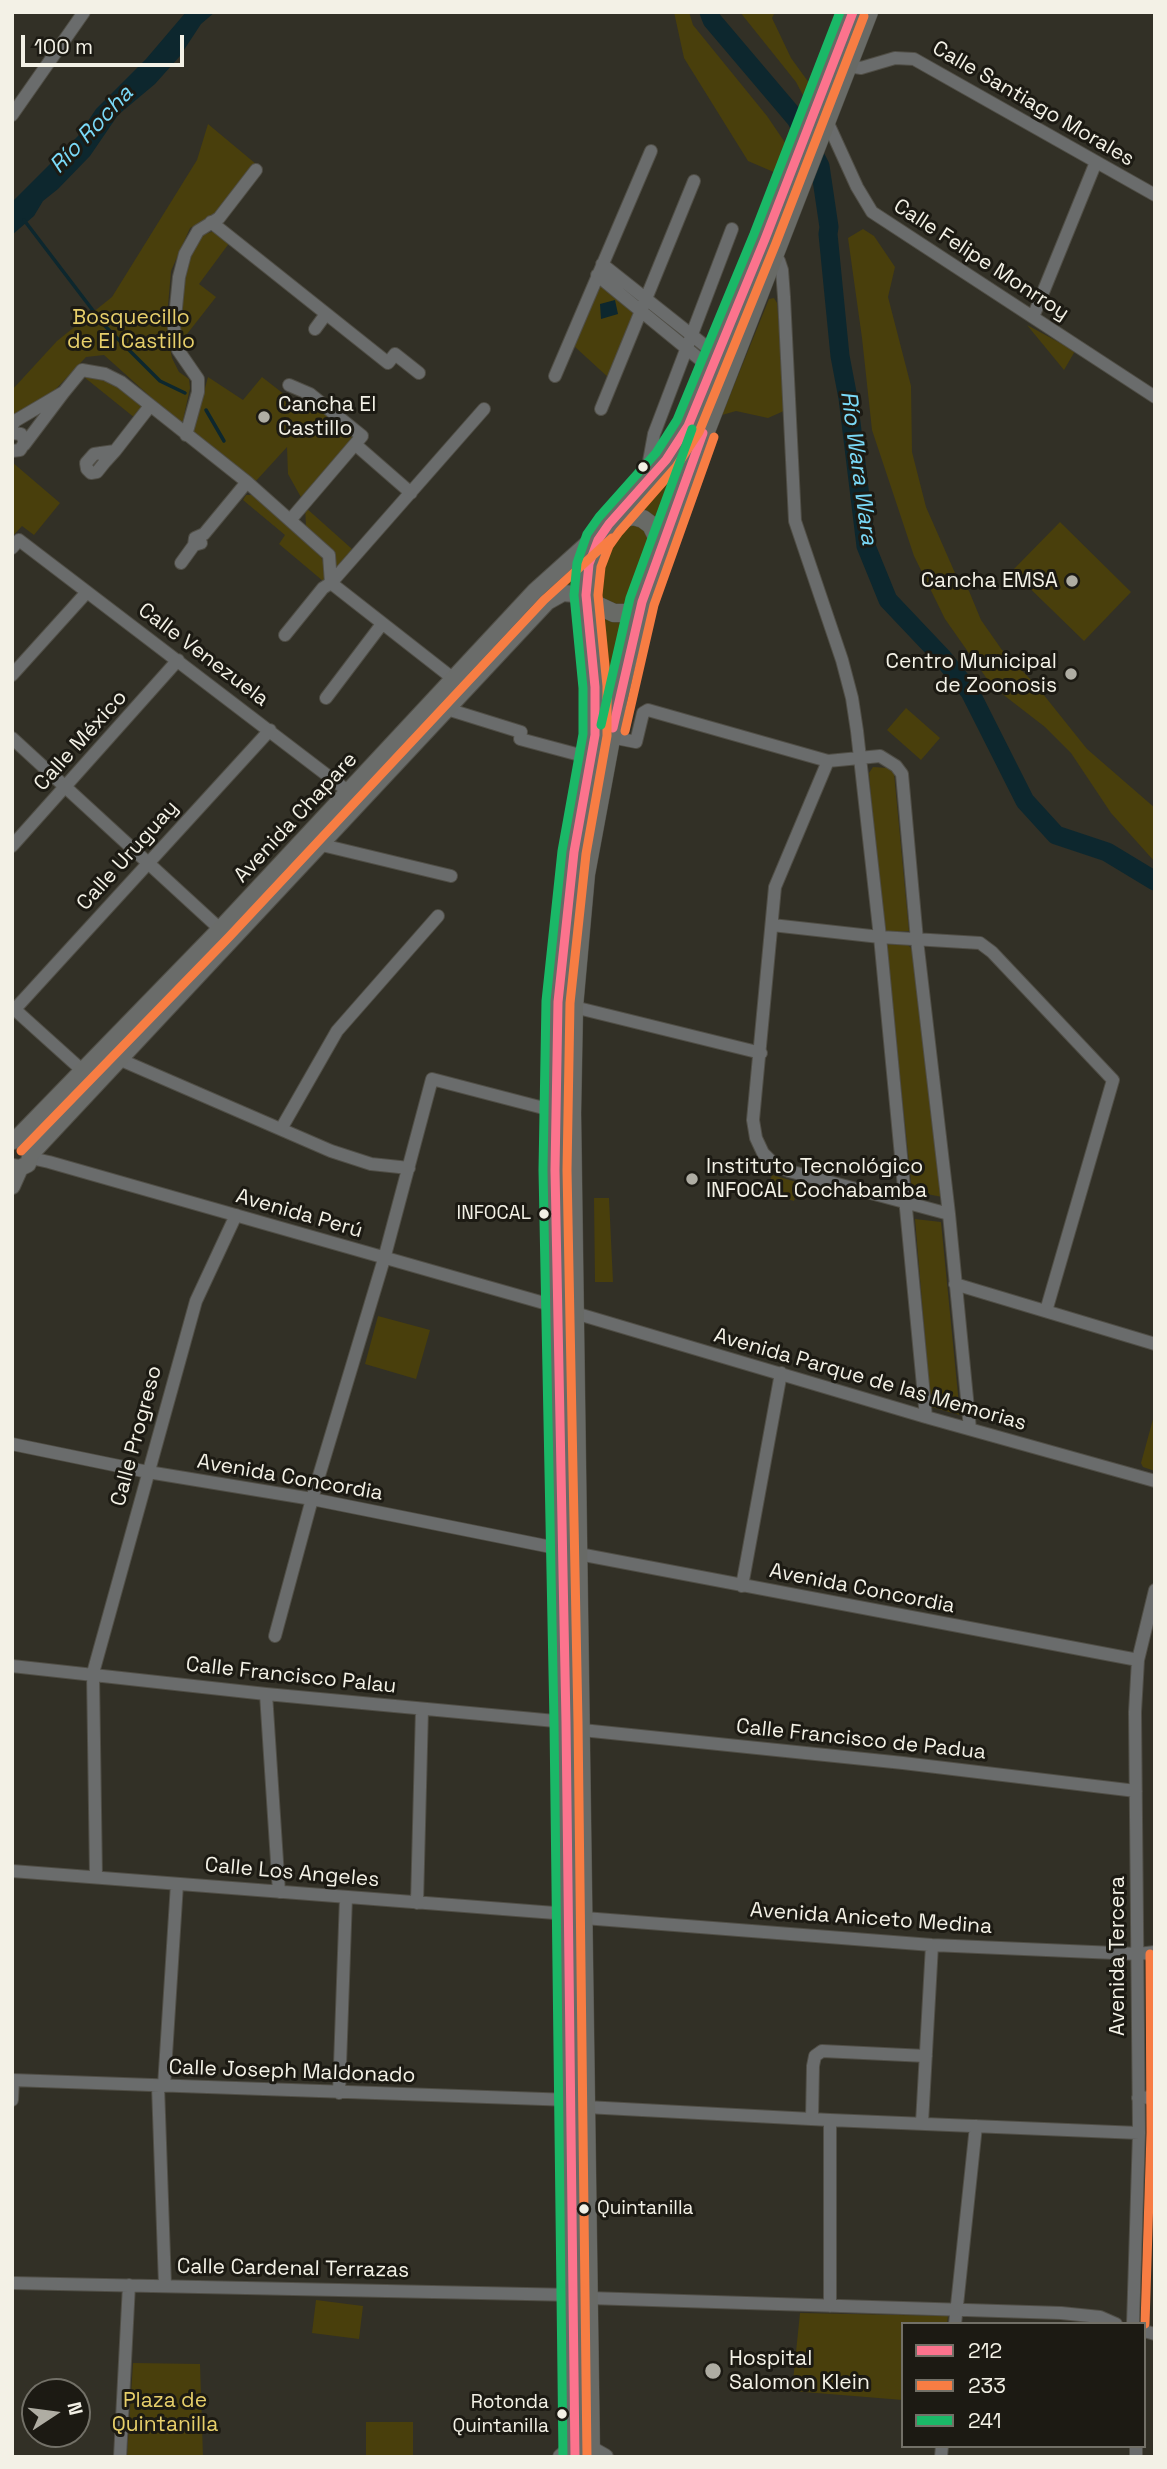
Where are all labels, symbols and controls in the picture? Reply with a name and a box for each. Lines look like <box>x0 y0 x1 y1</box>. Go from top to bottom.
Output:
scale bar <box>24 21 187 65</box>
text: 100 m <box>34 33 93 60</box>
street label: Calle Santiago Morales <box>928 36 1138 172</box>
water label: Río Rocha <box>44 80 140 180</box>
street label: Calle Felipe Monrroy <box>888 194 1074 326</box>
park label: Bosquecillo de El Castillo <box>67 305 195 355</box>
water label: Río Wara Wara <box>834 389 882 547</box>
place label: Cancha El Castillo <box>278 392 376 442</box>
marker: Cancha El Castillo <box>256 409 272 425</box>
unlabelled marker <box>636 460 650 474</box>
place label: Cancha EMSA <box>921 568 1058 594</box>
marker: Cancha EMSA <box>1064 573 1080 589</box>
street label: Calle Venezuela <box>133 598 273 712</box>
place label: Centro Municipal de Zoonosis <box>885 649 1057 699</box>
marker: Centro Municipal de Zoonosis <box>1063 666 1079 682</box>
street label: Calle México <box>29 685 133 797</box>
street label: Avenida Chapare <box>229 748 363 888</box>
street label: Calle Uruguay <box>72 796 184 916</box>
place label: Instituto Tecnológico INFOCAL Cochabamba <box>706 1154 927 1204</box>
marker: Instituto Tecnológico INFOCAL Cochabamba <box>684 1171 700 1187</box>
street label: Avenida Perú <box>233 1184 365 1244</box>
place label: INFOCAL <box>457 1203 531 1225</box>
marker: INFOCAL <box>537 1207 551 1221</box>
street label: Avenida Parque de las Memorias <box>711 1323 1029 1437</box>
street label: Calle Progreso <box>106 1363 168 1509</box>
street label: Avenida Concordia <box>195 1449 385 1507</box>
street label: Avenida Concordia <box>767 1559 957 1619</box>
street label: Calle Francisco Palau <box>185 1652 397 1700</box>
street label: Calle Francisco de Padua <box>735 1714 987 1766</box>
street label: Calle Los Angeles <box>204 1853 380 1893</box>
street label: Avenida Tercera <box>1105 1876 1131 2036</box>
street label: Avenida Aniceto Medina <box>749 1898 993 1940</box>
street label: Calle Joseph Maldonado <box>168 2055 416 2089</box>
place label: Quintanilla <box>597 2198 694 2220</box>
marker: Quintanilla <box>577 2202 591 2216</box>
street label: Calle Cardenal Terrazas <box>177 2254 409 2284</box>
legend <box>901 2322 1146 2448</box>
text: 212 <box>968 2337 1002 2364</box>
place label: Hospital Salomon Klein <box>729 2346 870 2396</box>
marker: Hospital Salomon Klein <box>703 2361 723 2381</box>
text: 233 <box>968 2372 1006 2399</box>
north arrow <box>21 2378 91 2448</box>
park label: Plaza de Quintanilla <box>112 2388 218 2438</box>
place label: Rotonda Quintanilla <box>452 2392 549 2436</box>
text: N <box>61 2400 89 2418</box>
marker: Rotonda Quintanilla <box>555 2407 569 2421</box>
text: 241 <box>968 2407 1001 2434</box>

